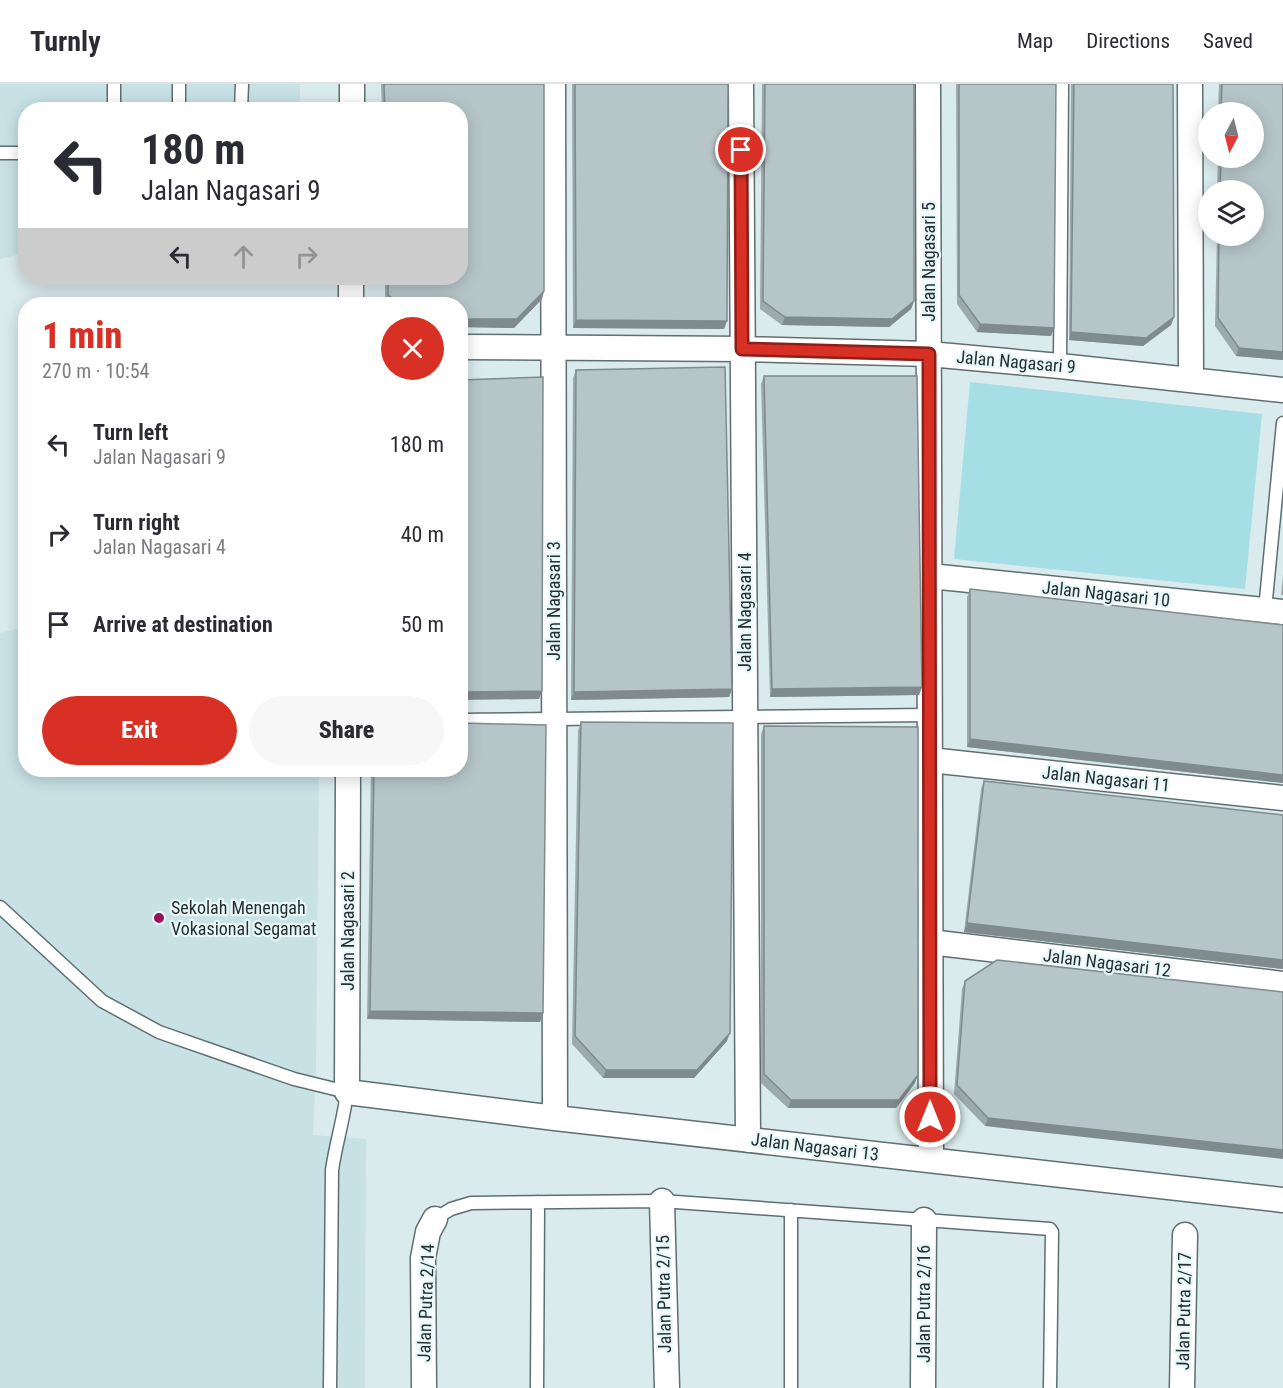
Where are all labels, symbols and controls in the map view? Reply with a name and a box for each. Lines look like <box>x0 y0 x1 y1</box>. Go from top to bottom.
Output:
text: Turnly <box>30 25 101 58</box>
text: Map <box>1017 29 1053 53</box>
text: Directions <box>1086 29 1170 53</box>
text: Saved <box>1203 29 1253 53</box>
north arrow <box>1198 102 1264 168</box>
map controls <box>1198 102 1264 246</box>
pin <box>715 124 766 175</box>
text: 180 m <box>141 125 246 174</box>
icon: left <box>42 126 120 204</box>
icon: arrive <box>724 133 757 166</box>
text: Jalan Nagasari 9 <box>141 175 321 207</box>
button: layers <box>1198 180 1264 246</box>
street label: Jalan Nagasari 5 <box>918 202 939 322</box>
icon: left <box>164 240 197 273</box>
icon: ahead <box>227 240 260 273</box>
icon: right <box>290 240 323 273</box>
text: 1 min <box>42 315 122 357</box>
button: close <box>381 317 444 380</box>
street label: Jalan Nagasari 9 <box>956 346 1077 377</box>
text: 270 m · 10:54 <box>42 359 149 383</box>
text: Turn left <box>93 420 168 445</box>
icon: left <box>42 428 75 461</box>
text: 180 m <box>390 432 444 457</box>
text: Jalan Nagasari 9 <box>93 445 226 469</box>
text: Turn right <box>93 510 180 535</box>
icon: right <box>42 518 75 551</box>
text: 40 m <box>401 522 444 547</box>
text: Jalan Nagasari 4 <box>93 535 226 559</box>
street label: Jalan Nagasari 3 <box>543 541 564 661</box>
street label: Jalan Nagasari 4 <box>734 552 755 672</box>
street label: Jalan Nagasari 10 <box>1041 576 1171 611</box>
icon: arrive <box>42 608 75 641</box>
text: Arrive at destination <box>93 612 273 637</box>
text: 50 m <box>401 612 444 637</box>
button: Exit <box>42 696 237 765</box>
button: Share <box>249 696 444 765</box>
street label: Jalan Nagasari 11 <box>1041 761 1171 796</box>
street label: Jalan Nagasari 2 <box>337 871 358 991</box>
place label: Sekolah Menengah Vokasional Segamat <box>171 897 316 939</box>
marker: Sekolah Menengah Vokasional Segamat <box>152 911 166 925</box>
street label: Jalan Nagasari 12 <box>1042 944 1172 981</box>
position arrow <box>898 1085 962 1149</box>
street label: Jalan Nagasari 13 <box>750 1128 880 1165</box>
street label: Jalan Putra 2/15 <box>652 1235 675 1353</box>
street label: Jalan Putra 2/14 <box>413 1243 438 1362</box>
street label: Jalan Putra 2/16 <box>913 1245 934 1363</box>
street label: Jalan Putra 2/17 <box>1172 1252 1195 1370</box>

